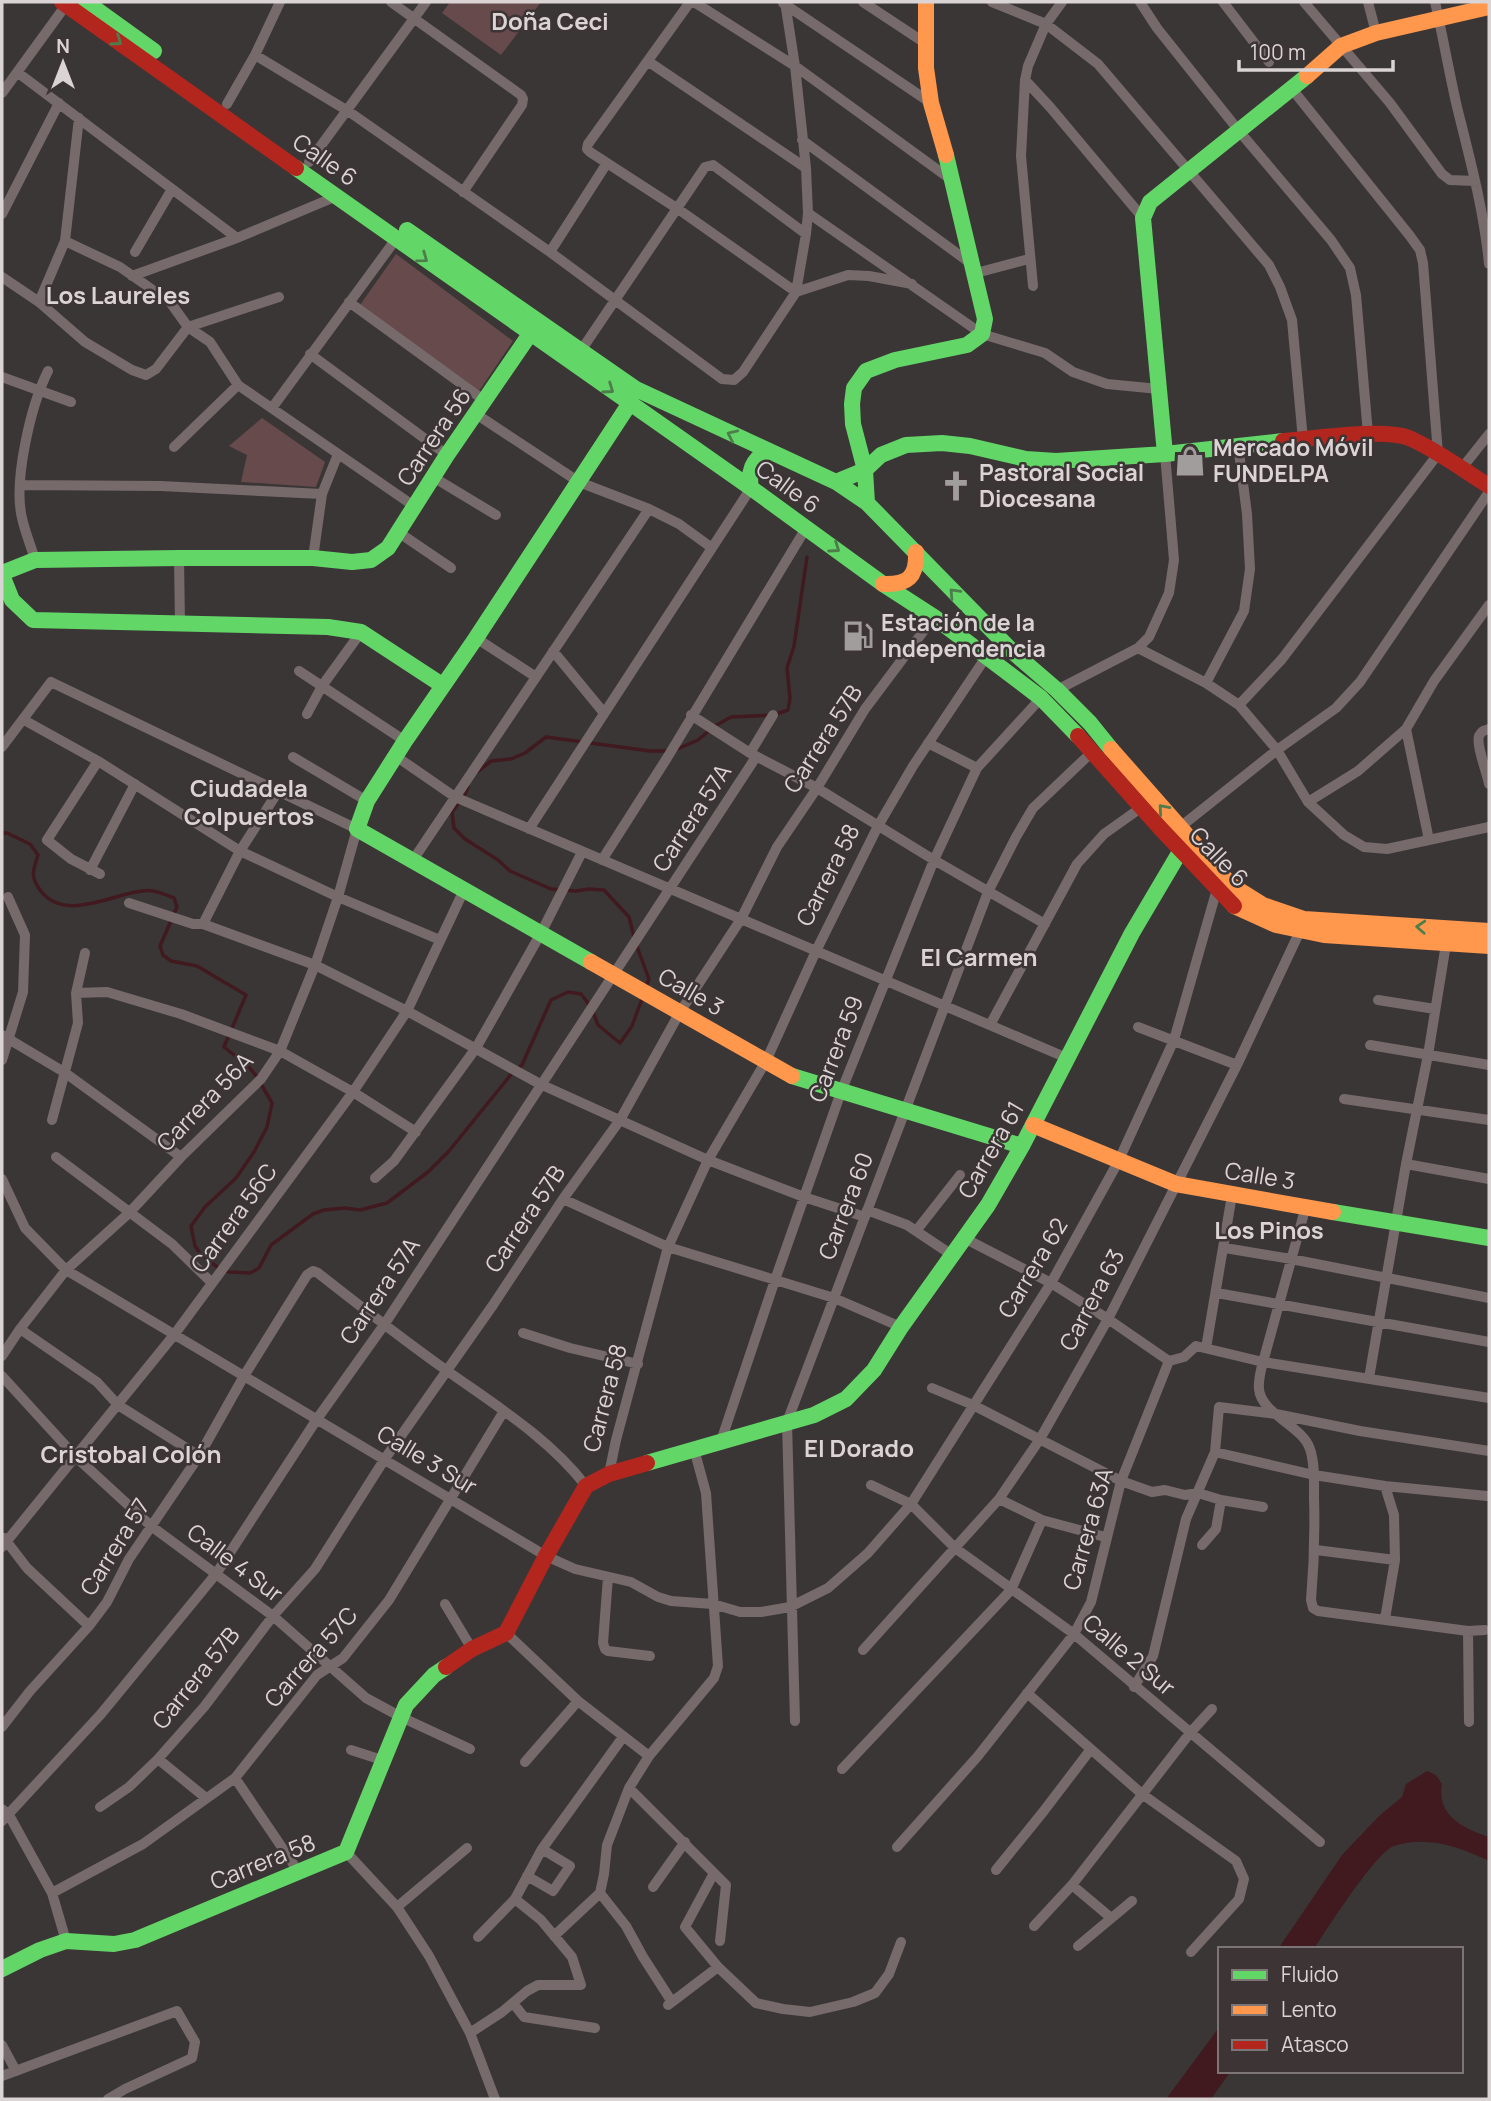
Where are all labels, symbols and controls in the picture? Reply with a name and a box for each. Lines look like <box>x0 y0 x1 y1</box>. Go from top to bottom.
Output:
district label: Doña Ceci <box>491 4 609 37</box>
north arrow <box>28 28 98 98</box>
scale bar <box>1239 28 1393 72</box>
text: N <box>56 33 70 59</box>
one-way arrow <box>109 33 122 45</box>
text: 100 m <box>1250 38 1306 66</box>
street label: Calle 6 <box>287 125 364 193</box>
one-way arrow <box>415 250 428 262</box>
district label: Los Laureles <box>46 278 190 311</box>
street label: Carrera 56 <box>389 381 478 492</box>
one-way arrow <box>601 381 614 393</box>
one-way arrow <box>727 429 739 443</box>
place label: Mercado Móvil FUNDELPA <box>1213 431 1374 489</box>
shop icon: Mercado Móvil FUNDELPA <box>1173 444 1207 478</box>
street label: Calle 6 <box>750 452 827 520</box>
place label: Pastoral Social Diocesana <box>979 456 1144 514</box>
church icon: Pastoral Social Diocesana <box>939 469 973 503</box>
one-way arrow <box>827 540 840 552</box>
one-way arrow <box>950 588 962 601</box>
place label: Estación de la Independencia <box>881 606 1046 664</box>
fuel station icon: Estación de la Independencia <box>841 619 875 653</box>
street label: Carrera 57B <box>775 678 869 799</box>
street label: Carrera 57A <box>644 757 738 878</box>
district label: Ciudadela Colpuertos <box>184 771 314 832</box>
one-way arrow <box>1159 804 1171 817</box>
street label: Carrera 58 <box>788 818 867 931</box>
street label: Calle 6 <box>1183 819 1256 893</box>
one-way arrow <box>1415 920 1426 935</box>
district label: El Carmen <box>920 940 1038 973</box>
street label: Calle 3 <box>653 960 730 1023</box>
street label: Carrera 59 <box>800 991 870 1107</box>
street label: Carrera 56A <box>149 1044 260 1158</box>
street label: Carrera 61 <box>949 1095 1031 1204</box>
street label: Carrera 60 <box>810 1147 880 1264</box>
street label: Calle 3 <box>1223 1154 1298 1196</box>
street label: Carrera 56C <box>183 1156 284 1279</box>
street label: Carrera 57B <box>476 1158 572 1278</box>
street label: Carrera 62 <box>990 1211 1075 1324</box>
district label: Los Pinos <box>1214 1213 1324 1246</box>
street label: Carrera 57A <box>332 1230 427 1350</box>
street label: Carrera 63 <box>1051 1243 1131 1356</box>
street label: Carrera 58 <box>574 1340 634 1455</box>
street label: Calle 3 Sur <box>372 1417 484 1502</box>
district label: El Dorado <box>804 1431 914 1464</box>
district label: Cristobal Colón <box>41 1437 221 1470</box>
street label: Carrera 63A <box>1054 1463 1120 1594</box>
street label: Carrera 57 <box>72 1492 157 1601</box>
street label: Calle 4 Sur <box>181 1516 290 1609</box>
street label: Carrera 57C <box>256 1599 364 1714</box>
street label: Calle 2 Sur <box>1077 1606 1183 1702</box>
street label: Carrera 57B <box>144 1619 246 1735</box>
street label: Carrera 58 <box>205 1825 320 1897</box>
legend <box>1218 1947 1463 2073</box>
text: Fluido <box>1281 1960 1339 1988</box>
text: Lento <box>1281 1995 1337 2023</box>
text: Atasco <box>1281 2030 1349 2058</box>

